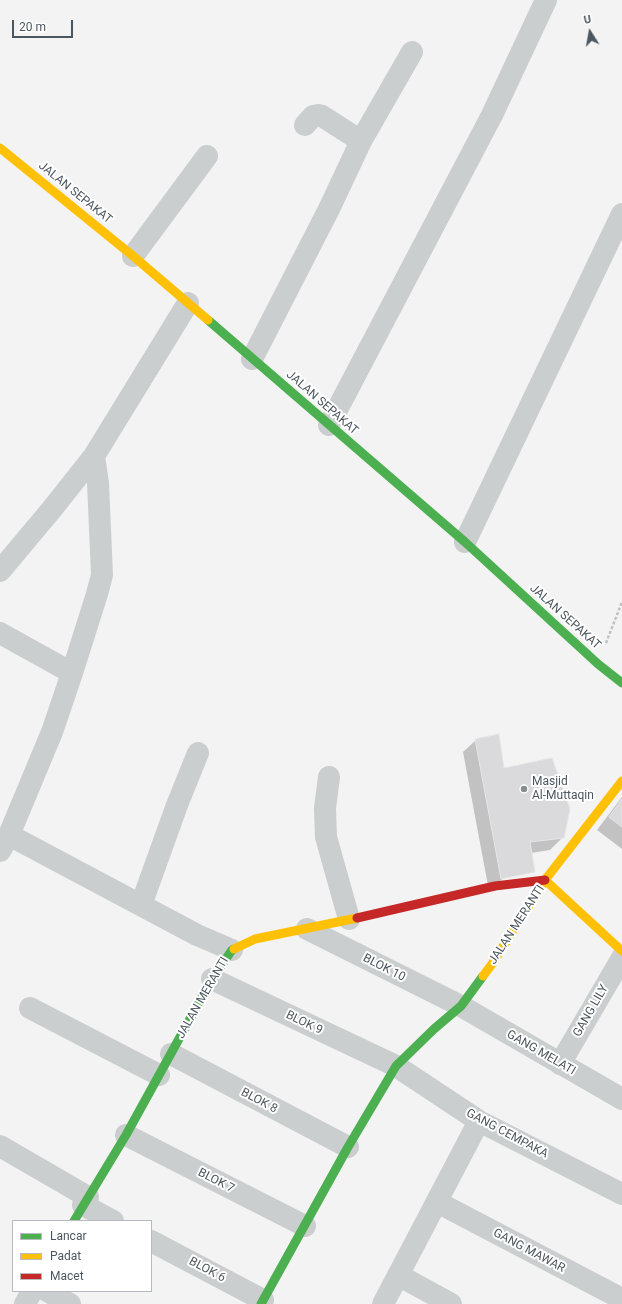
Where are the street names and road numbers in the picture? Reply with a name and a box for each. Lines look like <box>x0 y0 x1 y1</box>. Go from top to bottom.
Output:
street label: JALAN SEPAKAT <box>35 159 115 227</box>
street label: JALAN SEPAKAT <box>283 368 361 438</box>
street label: JALAN SEPAKAT <box>527 581 603 653</box>
street label: JALAN MERANTI <box>486 883 548 967</box>
street label: BLOK 10 <box>360 951 408 985</box>
street label: JALAN MERANTI <box>174 955 232 1041</box>
street label: GANG LILY <box>570 982 612 1040</box>
street label: BLOK 9 <box>283 1008 325 1038</box>
street label: GANG MELATI <box>504 1027 578 1079</box>
street label: BLOK 8 <box>238 1085 280 1117</box>
street label: GANG CEMPAKA <box>464 1106 550 1162</box>
street label: BLOK 7 <box>195 1166 237 1196</box>
street label: GANG MAWAR <box>491 1226 567 1276</box>
street label: BLOK 6 <box>186 1254 228 1286</box>

